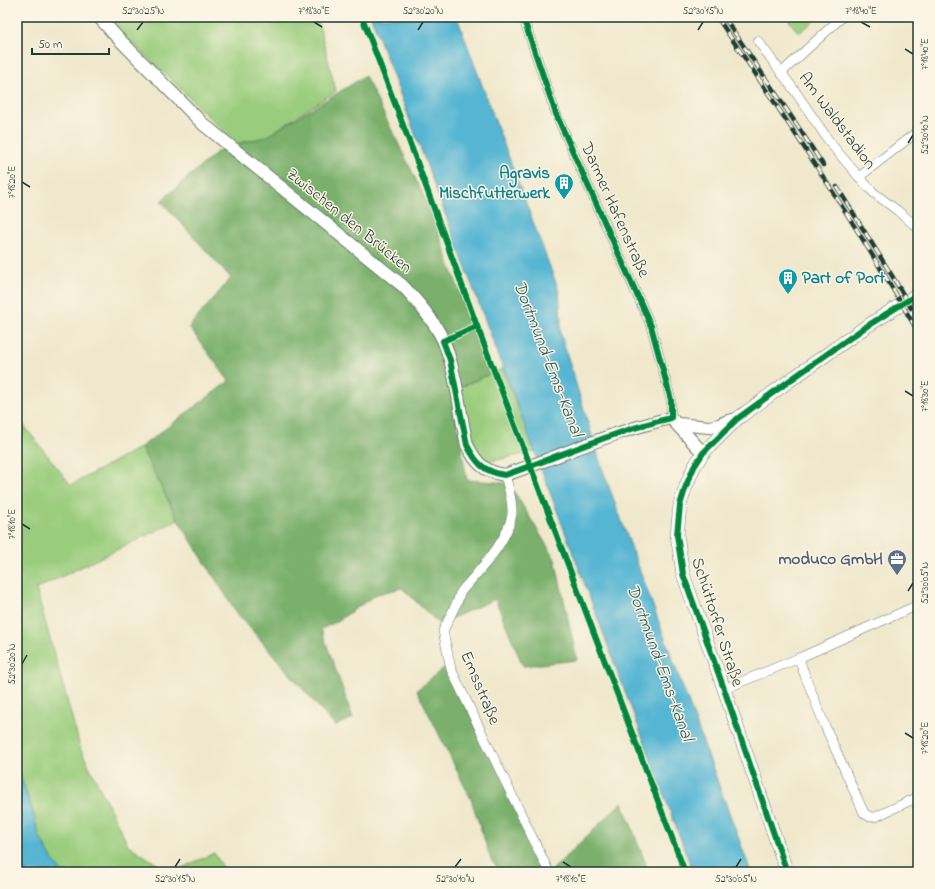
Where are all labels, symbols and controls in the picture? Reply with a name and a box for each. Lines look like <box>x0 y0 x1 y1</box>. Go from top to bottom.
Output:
text: 52°30'25"N <box>122 4 165 19</box>
text: 7°18'30"E <box>298 4 330 19</box>
text: 52°30'20"N <box>402 4 444 19</box>
text: 52°30'15"N <box>683 4 724 19</box>
text: 7°18'40"E <box>845 4 877 19</box>
scale bar <box>32 30 109 56</box>
text: 50 m <box>38 36 62 54</box>
text: 7°18'40"E <box>918 38 933 70</box>
street label: Am Waldstadion <box>792 67 882 175</box>
text: 52°30'10"N <box>918 115 933 155</box>
street label: Darmer Hafenstraße <box>574 138 656 282</box>
place label: Agravis Mischfutterwerk <box>439 161 551 206</box>
street label: Zwischen den Brücken <box>281 162 417 280</box>
text: 7°18'20"E <box>5 166 20 198</box>
building icon: Agravis Mischfutterwerk <box>553 172 575 200</box>
place label: Part of Port <box>802 266 885 291</box>
building icon: Part of Port <box>777 267 799 295</box>
water label: Dortmund-Ems-Kanal <box>505 277 589 443</box>
text: 7°18'30"E <box>918 380 933 412</box>
text: 7°18'10"E <box>5 509 20 539</box>
place label: moduco GmbH <box>778 547 883 572</box>
office icon: moduco GmbH <box>886 548 908 576</box>
street label: Schüttorfer Straße <box>684 554 750 690</box>
text: 52°30'05"N <box>918 562 933 604</box>
water label: Dortmund-Ems-Kanal <box>619 581 700 747</box>
text: 52°30'20"N <box>5 643 20 685</box>
street label: Emsstraße <box>453 647 507 729</box>
text: 7°18'20"E <box>918 722 933 754</box>
text: 52°30'15"N <box>155 872 196 887</box>
text: 52°30'10"N <box>435 872 475 887</box>
text: 7°18'10"E <box>556 872 586 887</box>
text: 52°30'05"N <box>715 872 757 887</box>

